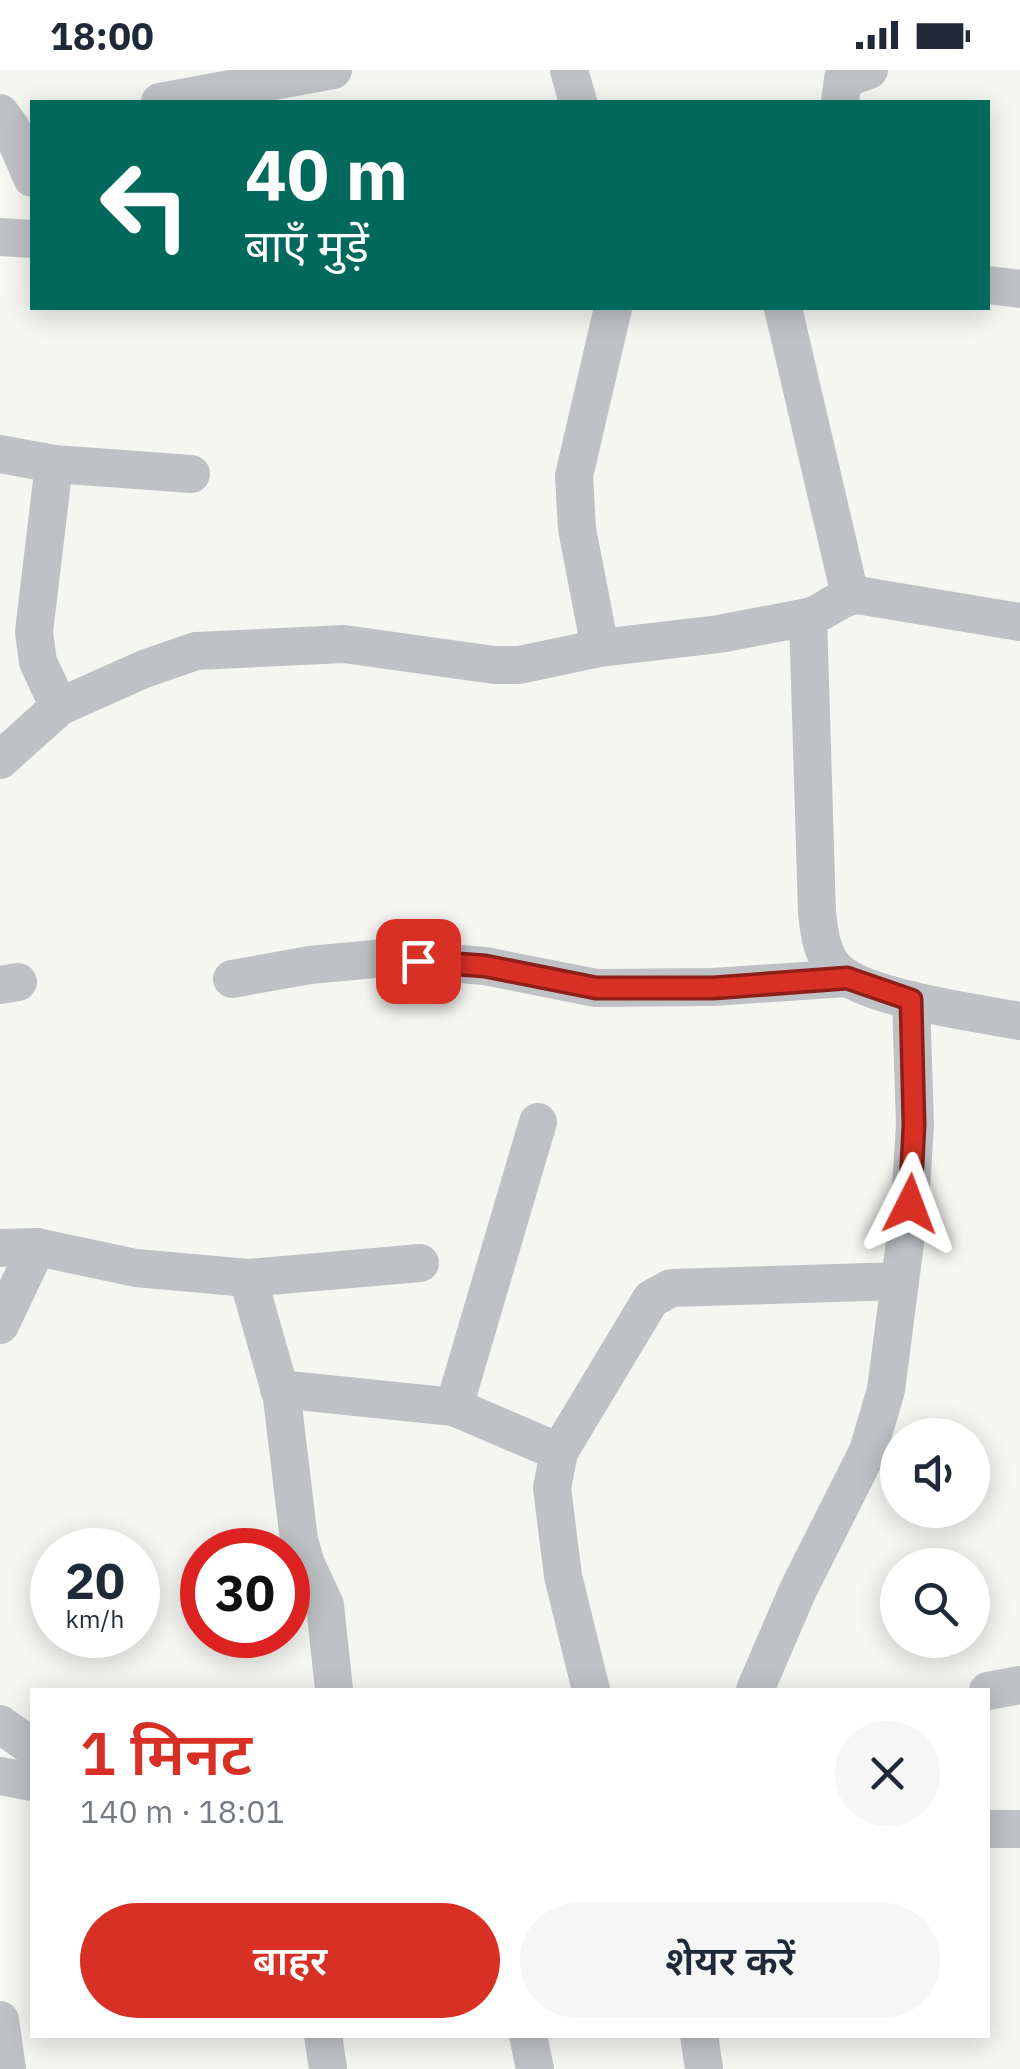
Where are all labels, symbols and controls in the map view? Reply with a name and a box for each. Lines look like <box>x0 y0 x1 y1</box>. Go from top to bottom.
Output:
text: 18:00 <box>50 11 154 60</box>
text: 40 m <box>245 128 408 219</box>
icon: left <box>80 140 210 270</box>
text: बाएँ मुड़ें <box>245 216 369 274</box>
pin <box>376 919 461 1004</box>
icon: arrive <box>391 934 446 989</box>
position arrow <box>858 1152 962 1256</box>
map controls <box>880 1418 990 1658</box>
button: sound <box>880 1418 990 1528</box>
speed limit sign: 30 <box>180 1528 310 1658</box>
text: 20 <box>65 1548 125 1613</box>
button: search <box>880 1548 990 1658</box>
text: km/h <box>66 1602 124 1635</box>
text: 1 मिनट <box>80 1713 252 1792</box>
button: close <box>835 1721 940 1826</box>
text: 140 m · 18:01 <box>80 1790 285 1832</box>
button: बाहर <box>80 1903 500 2018</box>
button: शेयर करें <box>520 1903 940 2018</box>

